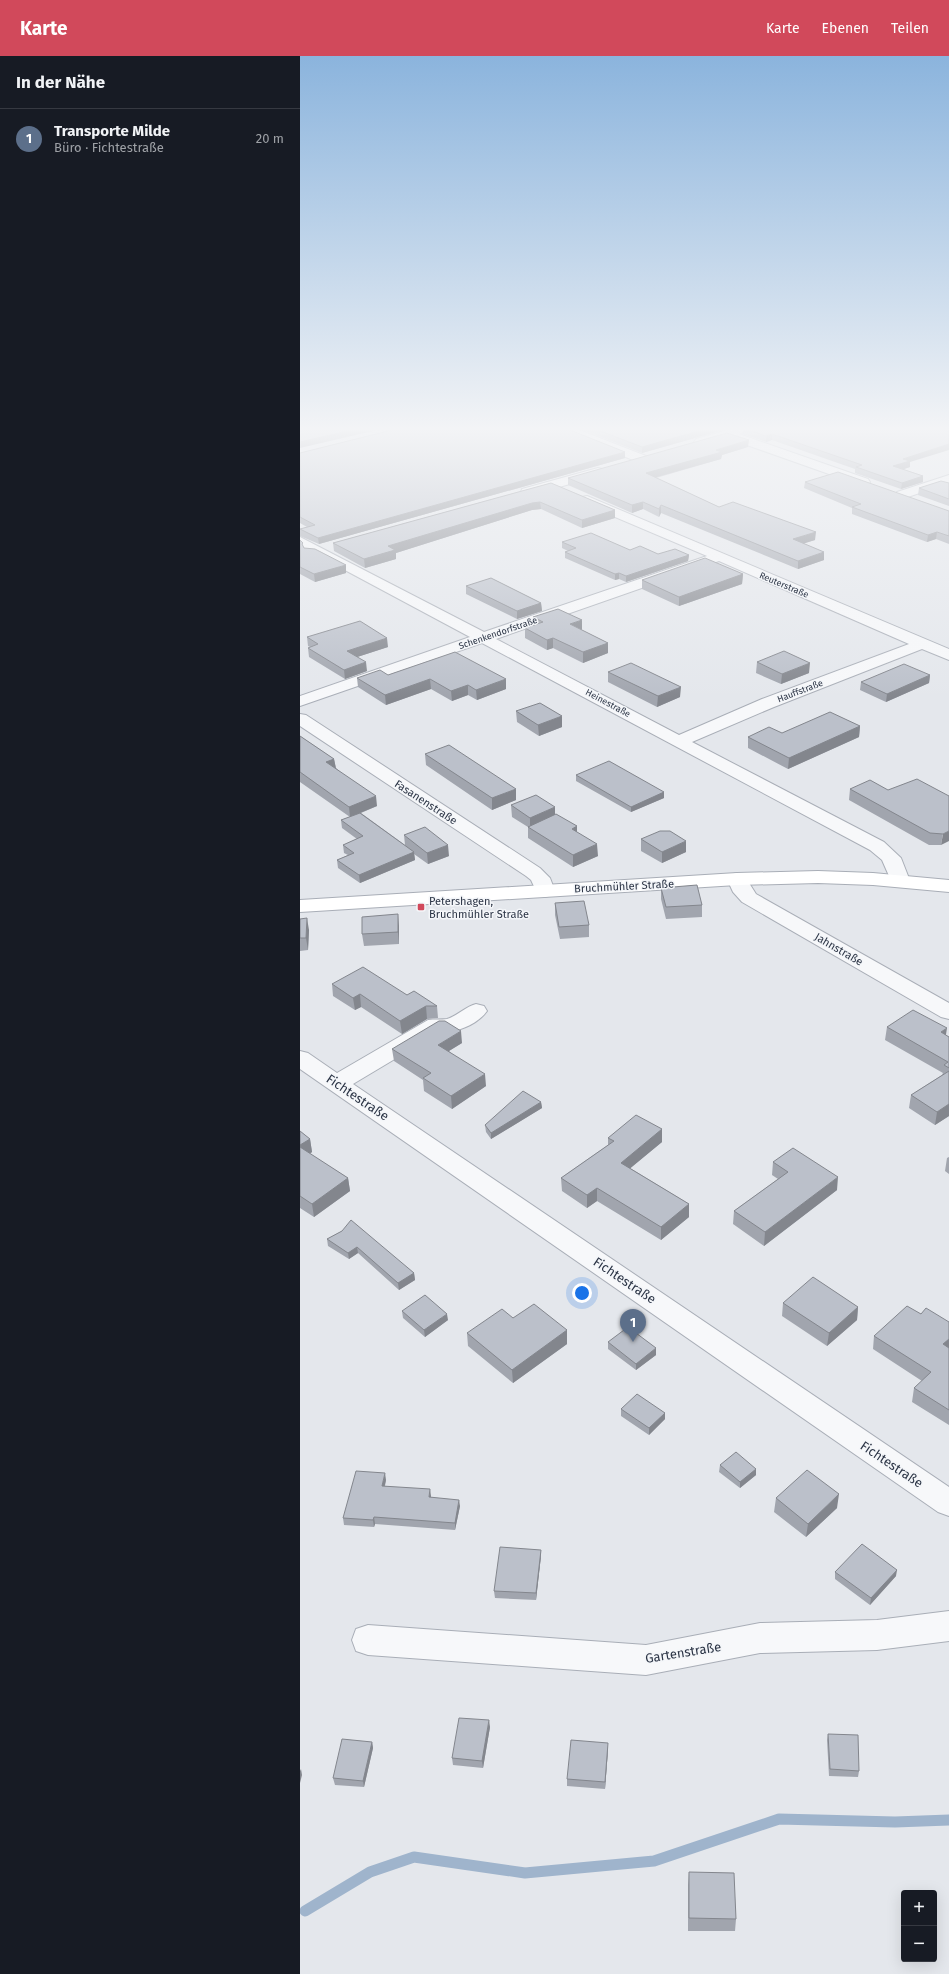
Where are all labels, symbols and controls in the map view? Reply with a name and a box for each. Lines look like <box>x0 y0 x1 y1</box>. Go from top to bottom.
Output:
text: Karte <box>20 17 67 40</box>
text: Karte <box>766 20 800 37</box>
text: Ebenen <box>822 20 869 37</box>
text: Teilen <box>891 20 929 37</box>
text: In der Nähe <box>16 72 105 93</box>
text: Transporte Milde <box>54 122 170 140</box>
text: 1 <box>26 131 32 146</box>
text: 20 m <box>256 131 284 146</box>
text: Büro · Fichtestraße <box>54 140 164 155</box>
street label: Reuterstraße <box>758 570 810 600</box>
street label: Schenkendorfstraße <box>458 615 539 651</box>
street label: Hauffstraße <box>776 678 824 704</box>
street label: Heinestraße <box>584 687 632 719</box>
street label: Fasanenstraße <box>392 777 459 827</box>
street label: Bruchmühler Straße <box>574 877 674 896</box>
place label: Petershagen, Bruchmühler Straße <box>429 895 529 921</box>
marker: Petershagen, Bruchmühler Straße <box>416 902 426 912</box>
street label: Jahnstraße <box>812 930 865 968</box>
street label: Fichtestraße <box>324 1071 392 1124</box>
street label: Fichtestraße <box>591 1254 659 1307</box>
your location <box>572 1283 592 1303</box>
pin: 1 <box>620 1309 646 1342</box>
street label: Fichtestraße <box>858 1438 926 1491</box>
street label: Gartenstraße <box>644 1639 722 1666</box>
map controls <box>901 1890 937 1962</box>
button: + <box>901 1890 937 1926</box>
button: − <box>901 1926 937 1962</box>

